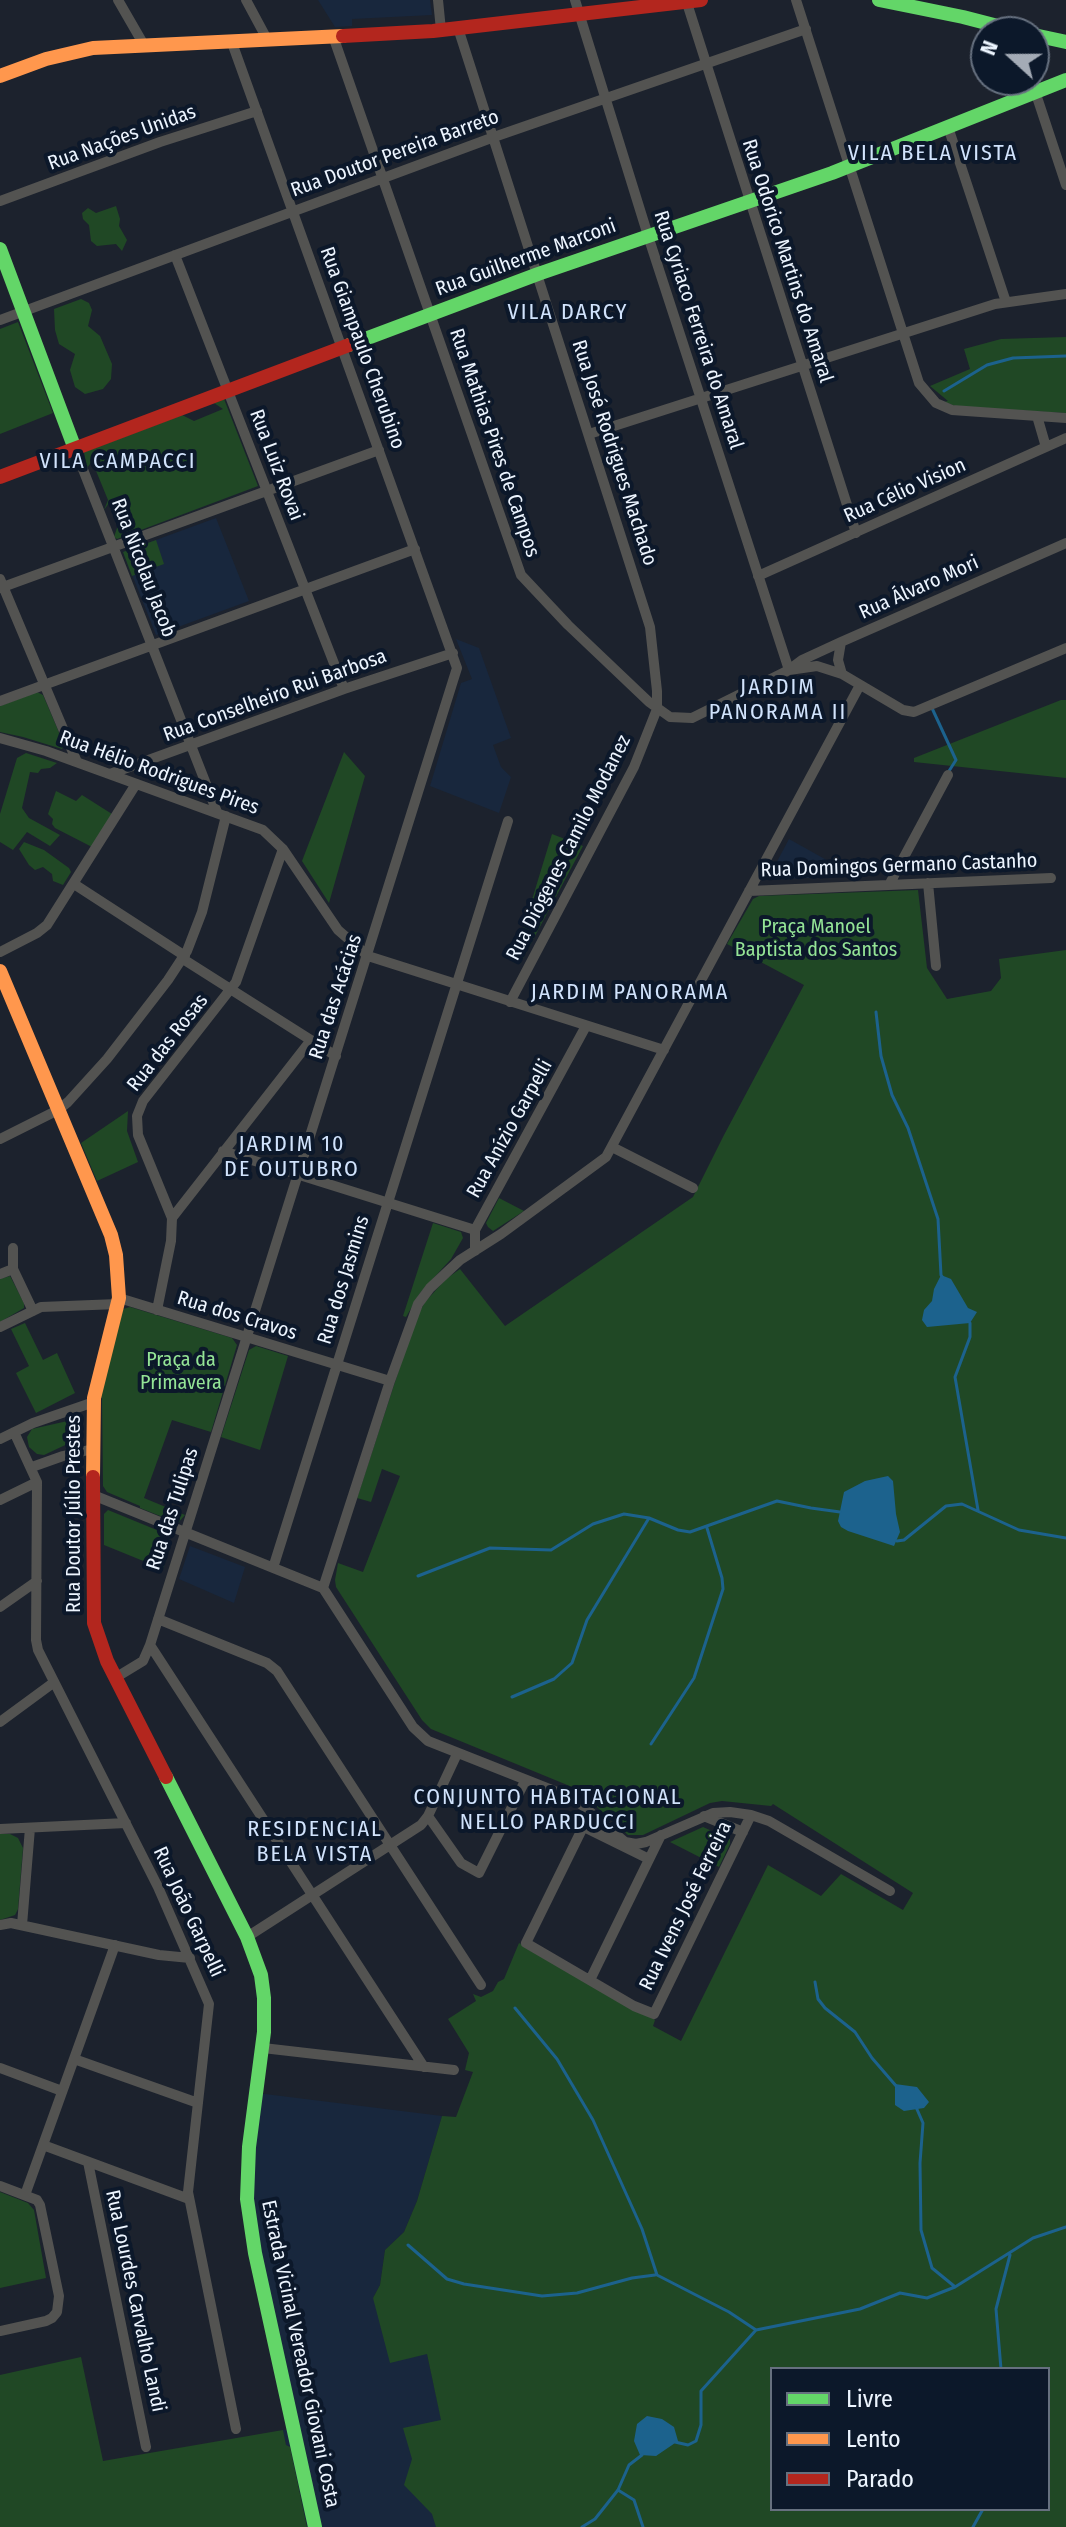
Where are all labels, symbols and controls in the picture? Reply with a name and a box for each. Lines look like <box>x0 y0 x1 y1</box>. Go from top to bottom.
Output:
north arrow <box>970 16 1050 96</box>
text: N <box>974 37 1004 59</box>
street label: Rua Nações Unidas <box>45 100 199 176</box>
street label: Rua Doutor Pereira Barreto <box>288 105 502 203</box>
street label: Rua Odorico Martins do Amaral <box>736 136 838 386</box>
district label: VILA BELA VISTA <box>848 141 1018 167</box>
street label: Rua Cyriaco Ferreira do Amaral <box>648 208 748 452</box>
street label: Rua Guilherme Marconi <box>433 214 619 302</box>
street label: Rua Giampaulo Cherubino <box>314 244 410 452</box>
district label: VILA DARCY <box>507 300 629 326</box>
street label: Rua Mathias Pires de Campos <box>444 326 544 560</box>
street label: Rua José Rodrigues Machado <box>566 337 662 569</box>
street label: Rua Luiz Rovai <box>244 406 308 524</box>
district label: VILA CAMPACCI <box>39 449 197 475</box>
street label: Rua Célio Vision <box>840 453 970 529</box>
street label: Rua Nicolau Jacob <box>106 495 180 641</box>
street label: Rua Álvaro Mori <box>856 551 982 625</box>
street label: Rua Conselheiro Rui Barbosa <box>160 644 390 748</box>
district label: JARDIM PANORAMA II <box>709 675 847 726</box>
street label: Rua Hélio Rodrigues Pires <box>56 726 262 820</box>
street label: Rua Diógenes Camilo Modanez <box>502 731 636 965</box>
street label: Rua Domingos Germano Castanho <box>760 849 1038 883</box>
park label: Praça Manoel Baptista dos Santos <box>735 915 897 962</box>
street label: Rua das Acácias <box>305 931 367 1063</box>
district label: JARDIM PANORAMA <box>531 980 729 1006</box>
street label: Rua das Rosas <box>122 989 214 1097</box>
street label: Rua Anízio Garpelli <box>462 1056 558 1202</box>
district label: JARDIM 10 DE OUTUBRO <box>224 1132 360 1184</box>
street label: Rua dos Jasmins <box>313 1213 375 1347</box>
street label: Rua dos Cravos <box>174 1286 300 1346</box>
park label: Praça da Primavera <box>140 1348 222 1395</box>
street label: Rua Doutor Júlio Prestes <box>62 1415 86 1613</box>
street label: Rua das Tulipas <box>142 1445 204 1573</box>
district label: CONJUNTO HABITACIONAL NELLO PARDUCCI <box>413 1785 683 1836</box>
district label: RESIDENCIAL BELA VISTA <box>247 1817 383 1868</box>
street label: Rua Ivens José Ferreira <box>635 1818 737 1994</box>
street label: Rua João Garpelli <box>147 1843 229 1981</box>
street label: Rua Lourdes Carvalho Landi <box>100 2188 170 2414</box>
street label: Estrada Vicinal Vereador Giovani Costa <box>256 2198 344 2510</box>
legend <box>770 2367 1050 2511</box>
text: Livre <box>846 2385 893 2413</box>
text: Lento <box>846 2425 901 2453</box>
text: Parado <box>846 2465 914 2493</box>

